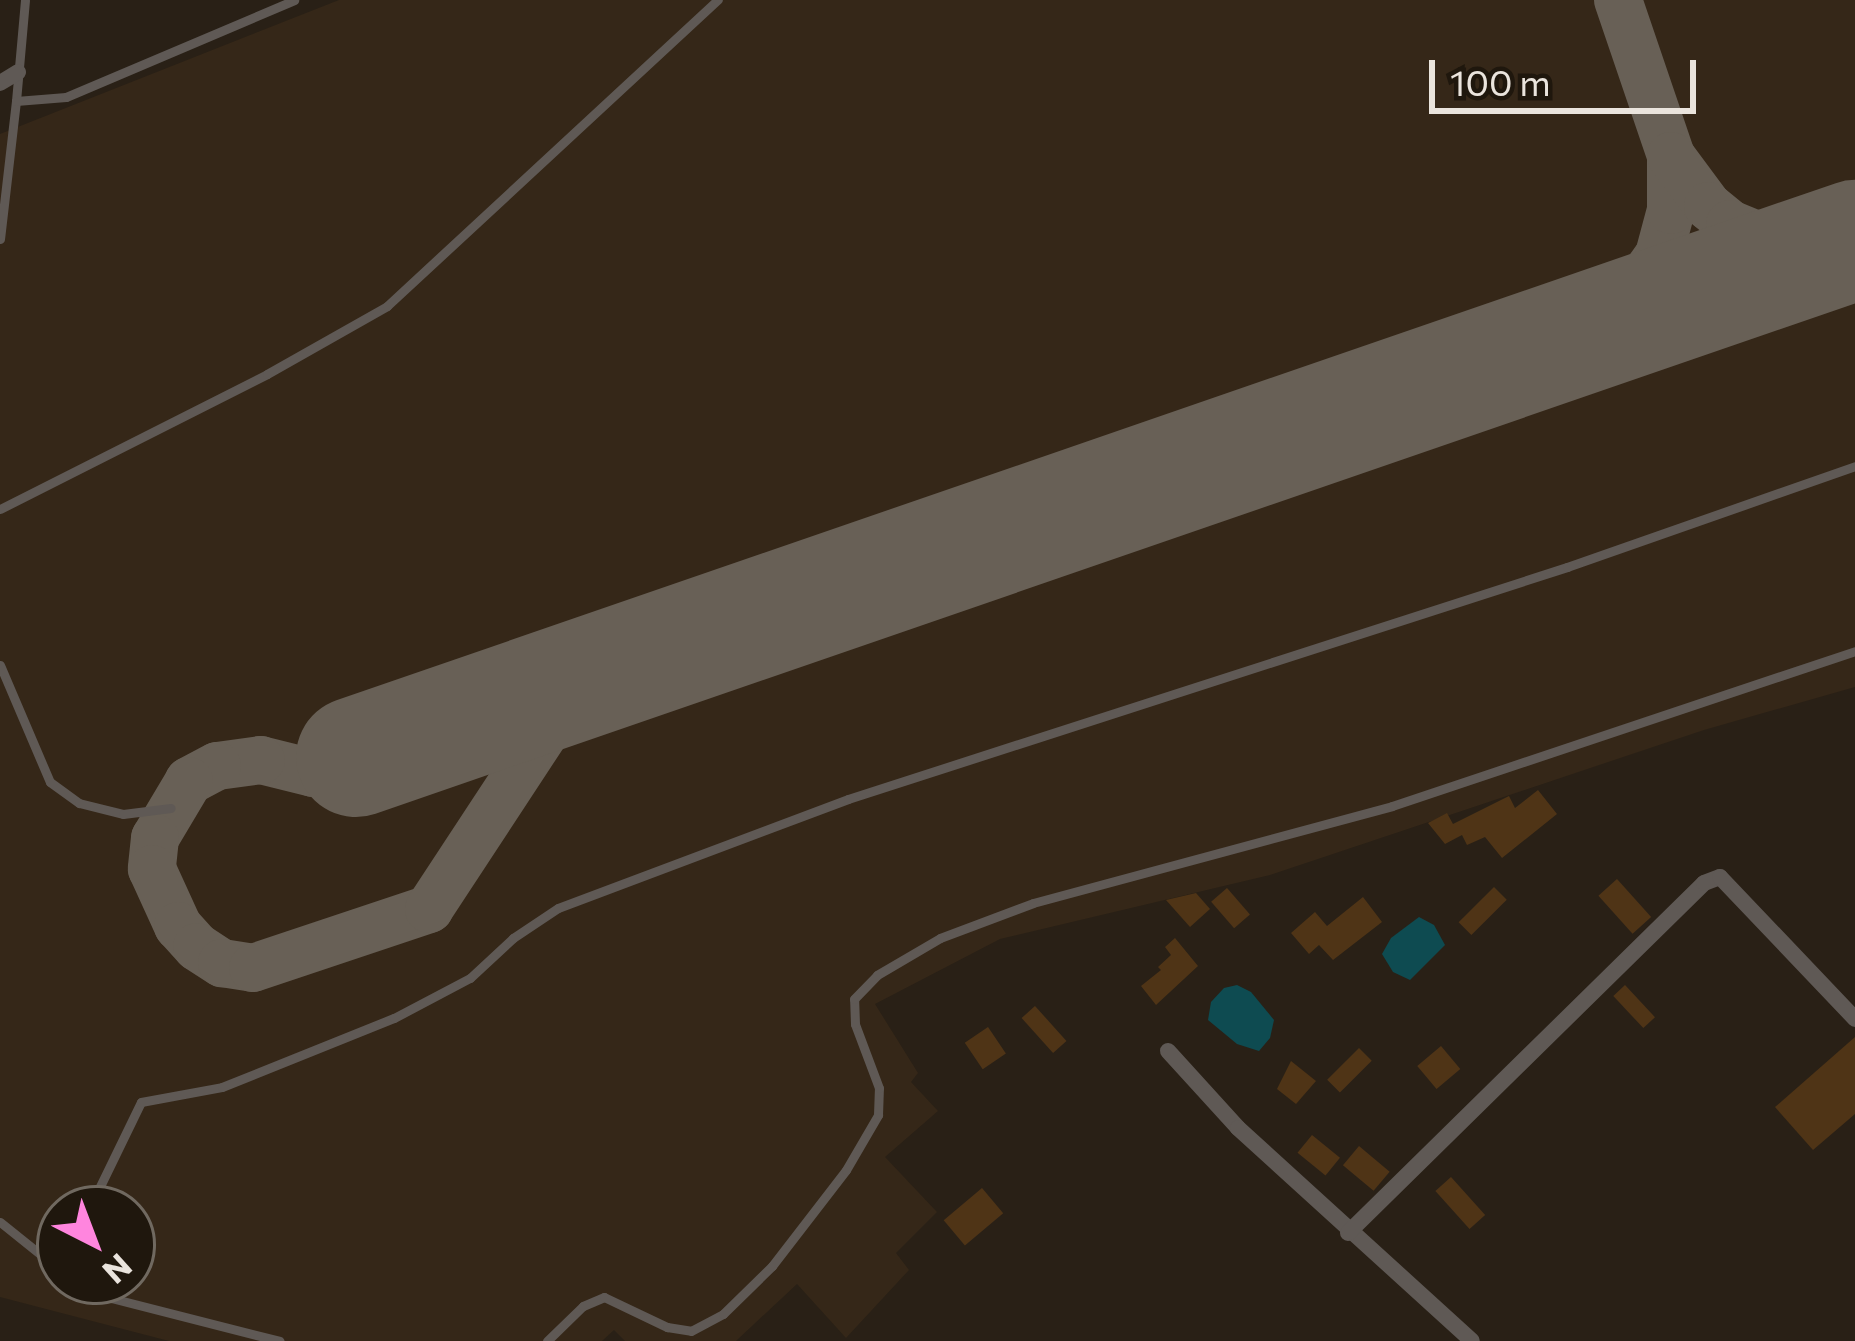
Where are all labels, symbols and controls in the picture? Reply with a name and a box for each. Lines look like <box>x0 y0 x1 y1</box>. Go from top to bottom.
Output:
scale bar <box>1435 36 1702 110</box>
text: 100 m <box>1450 59 1551 103</box>
north arrow <box>36 1185 156 1305</box>
text: N <box>96 1246 141 1293</box>

